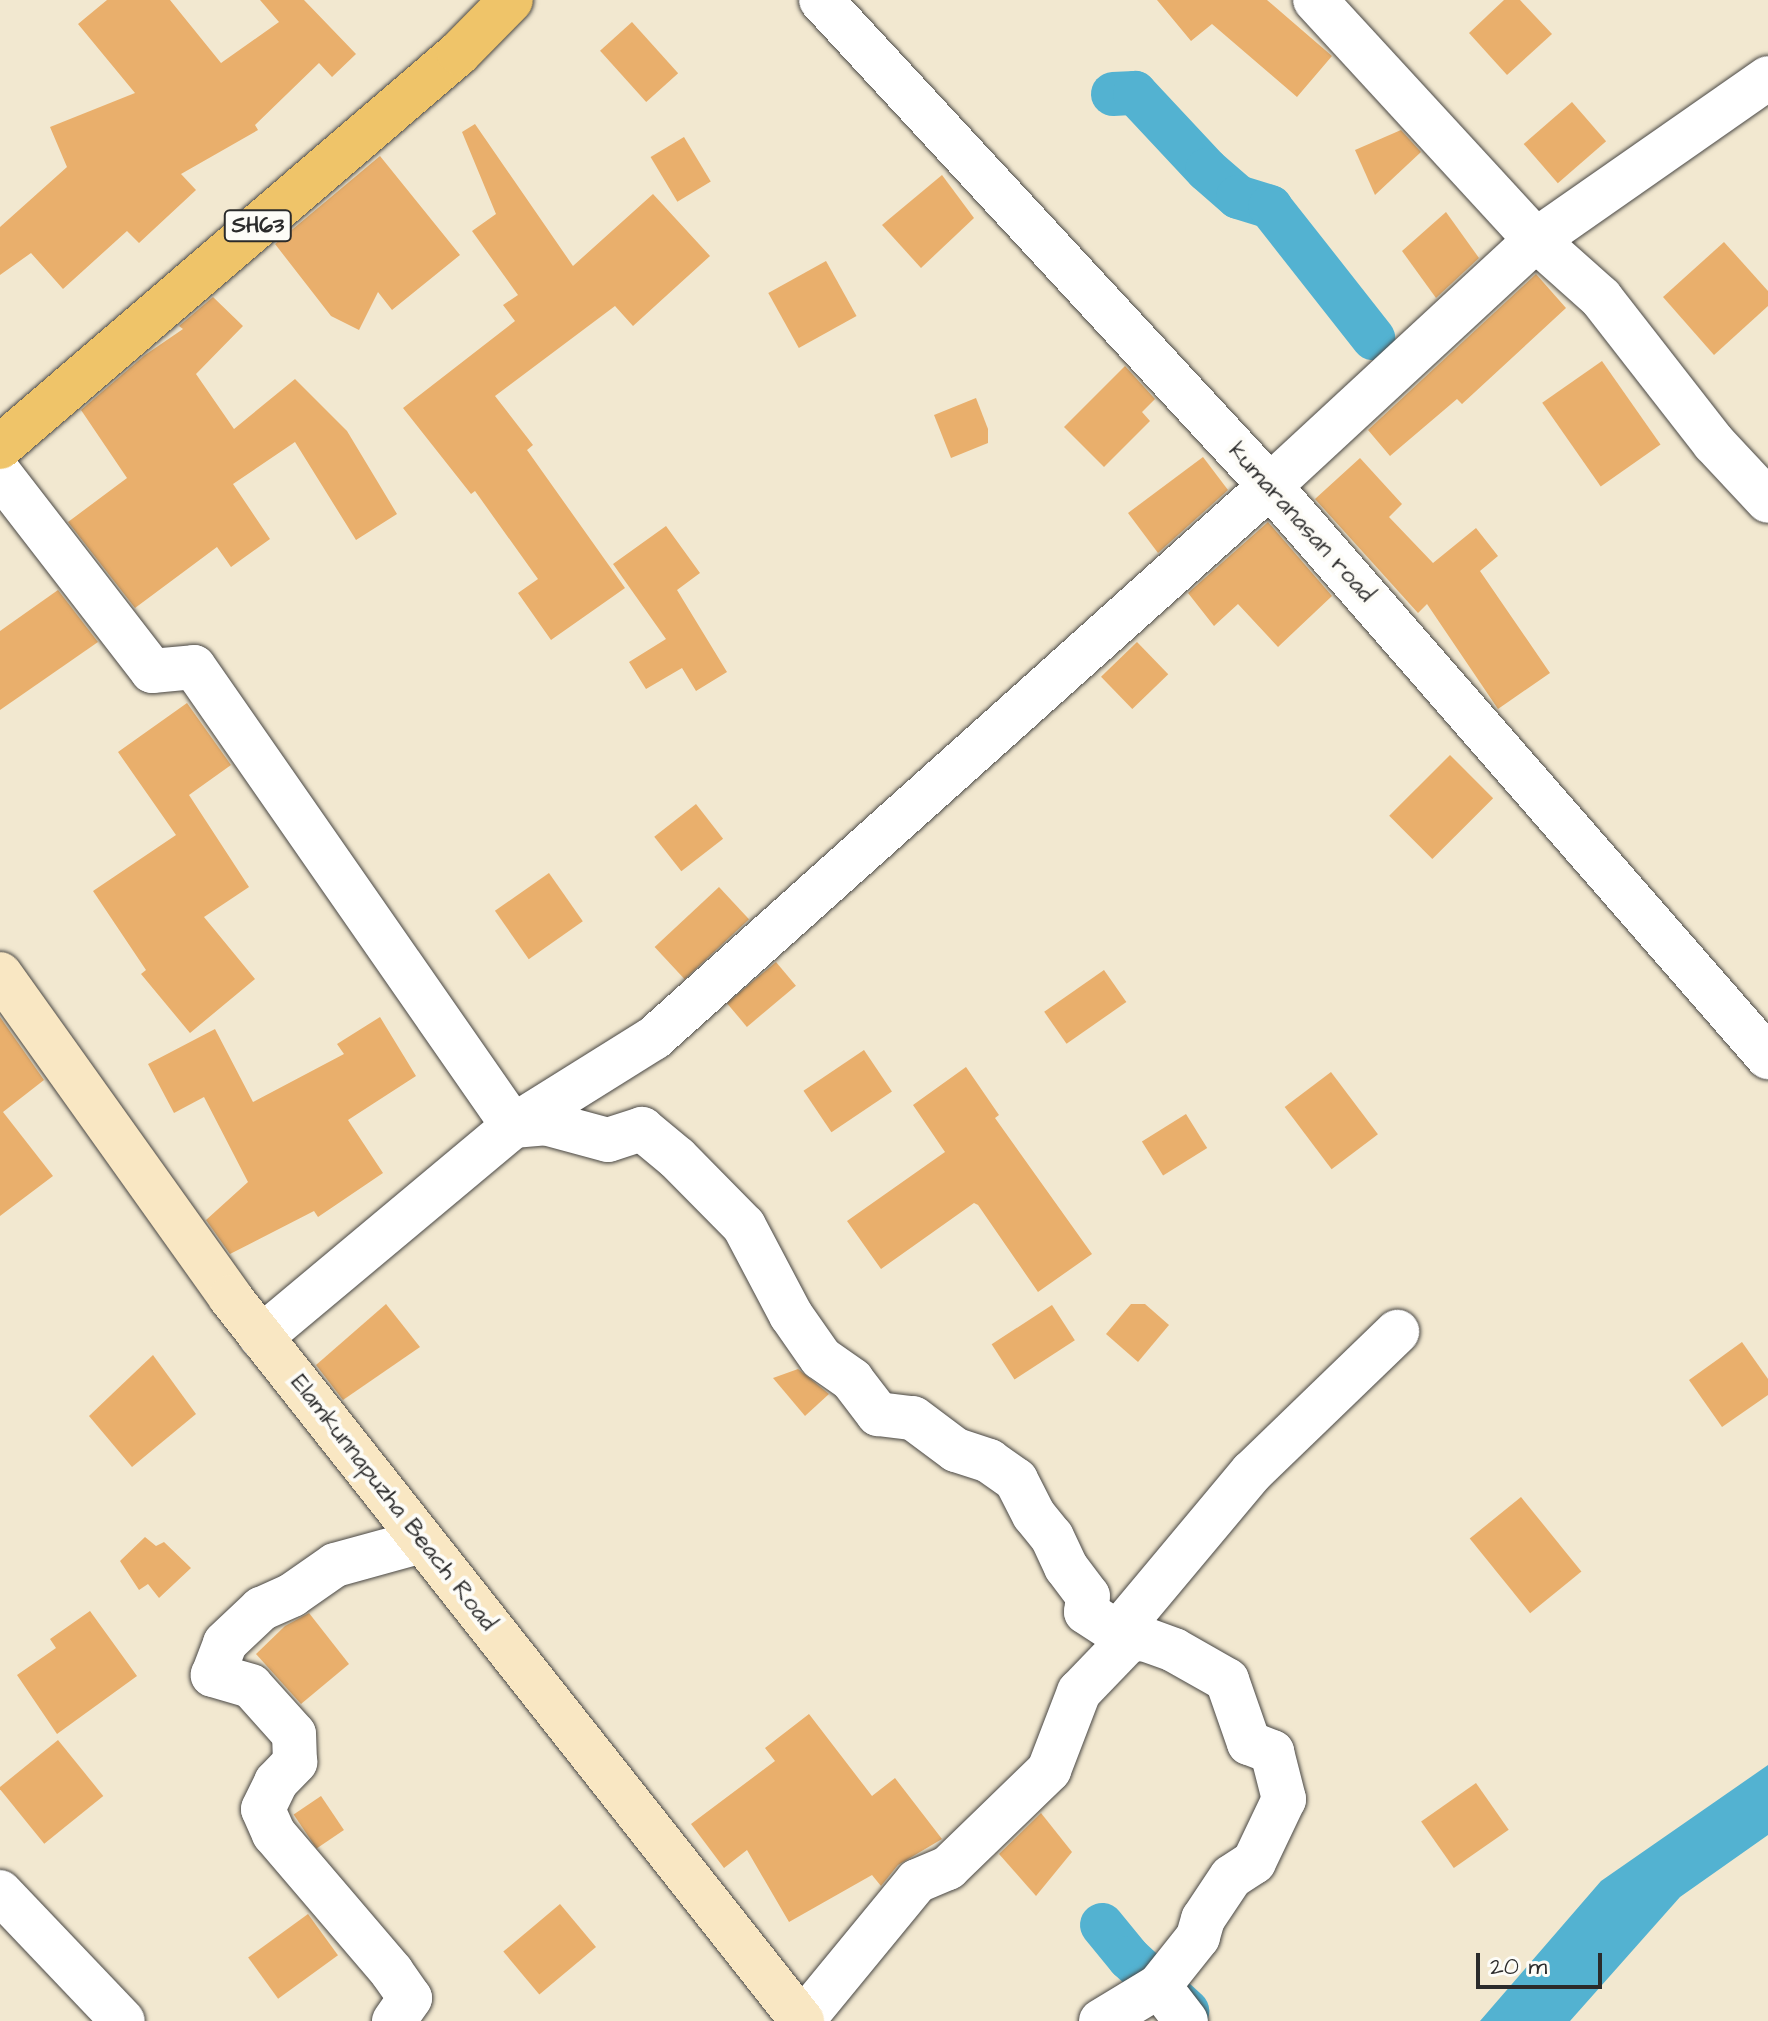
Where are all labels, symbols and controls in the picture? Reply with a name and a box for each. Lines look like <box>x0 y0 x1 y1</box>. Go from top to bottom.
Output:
road number: SH63 <box>222 208 294 244</box>
street label: kumaranasan road <box>1222 437 1380 609</box>
street label: Elamkunnapuzha Beach Road <box>284 1369 502 1637</box>
scale bar <box>1480 1937 1606 1987</box>
text: 20 m <box>1490 1950 1547 1984</box>

